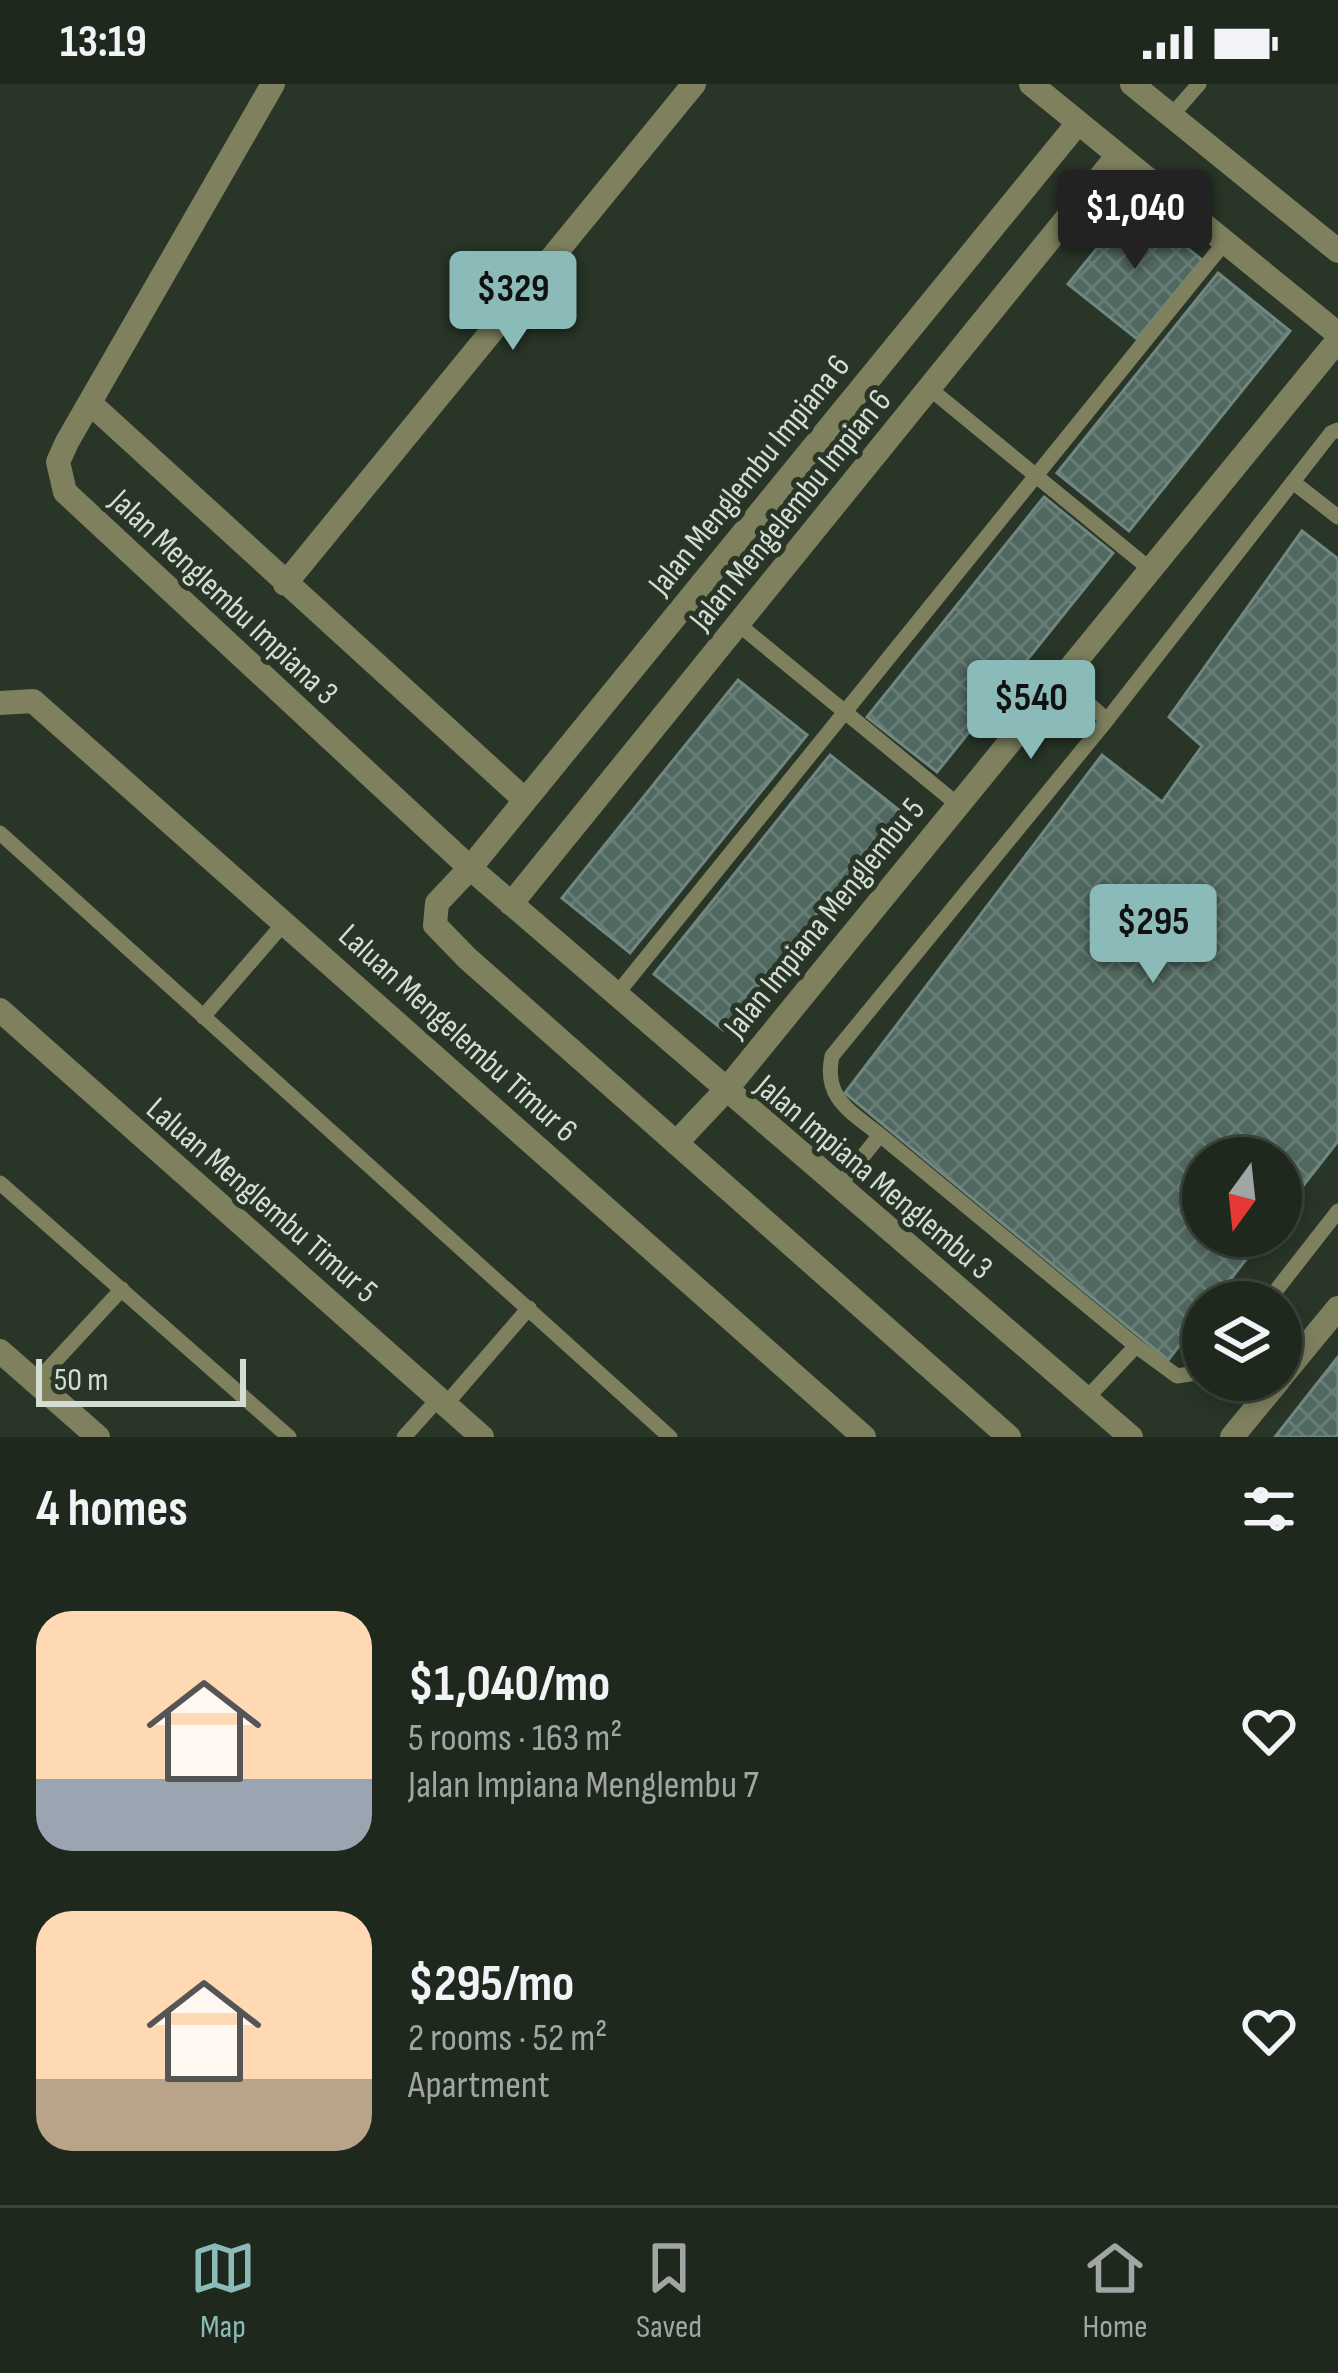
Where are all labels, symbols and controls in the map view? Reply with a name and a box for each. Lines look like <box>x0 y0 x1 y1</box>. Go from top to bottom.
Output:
text: 13:19 <box>60 15 147 70</box>
pin: $1,040 <box>1037 170 1233 272</box>
text: $1,040 <box>1085 185 1185 232</box>
pin: $329 <box>442 251 584 353</box>
text: $329 <box>476 266 550 313</box>
street label: Jalan Menglembu Impiana 6 <box>640 347 859 604</box>
street label: Jalan Mengelembu Impian 6 <box>680 382 900 640</box>
street label: Jalan Menglembu Impiana 3 <box>100 481 346 714</box>
pin: $540 <box>960 660 1102 762</box>
text: $540 <box>994 675 1068 722</box>
street label: Jalan Impiana Menglembu 5 <box>715 790 934 1047</box>
pin: $295 <box>1082 884 1224 986</box>
text: $295 <box>1117 899 1189 946</box>
street label: Laluan Mengelembu Timur 6 <box>330 916 585 1151</box>
street label: Jalan Impiana Menglembu 3 <box>746 1066 1000 1288</box>
street label: Laluan Menglembu Timur 5 <box>138 1089 385 1312</box>
north arrow <box>1182 1137 1302 1257</box>
map controls <box>1182 1137 1302 1401</box>
button: layers <box>1182 1281 1302 1401</box>
scale bar <box>36 1353 246 1406</box>
text: 50 m <box>54 1360 108 1400</box>
icon: filters <box>1236 1476 1302 1542</box>
text: 4 homes <box>36 1479 188 1540</box>
text: $1,040/mo <box>408 1654 610 1715</box>
icon: home <box>132 1659 276 1803</box>
icon: heart <box>1236 1698 1302 1764</box>
text: 5 rooms · 163 m² <box>408 1715 622 1762</box>
text: Jalan Impiana Menglembu 7 <box>408 1762 759 1809</box>
text: $295/mo <box>408 1954 574 2015</box>
icon: home <box>132 1959 276 2103</box>
icon: heart <box>1236 1998 1302 2064</box>
text: 2 rooms · 52 m² <box>408 2015 608 2062</box>
text: Apartment <box>408 2062 550 2109</box>
tab: Map <box>190 2235 256 2347</box>
tab: Saved <box>636 2235 702 2347</box>
tab: Home <box>1082 2235 1148 2347</box>

